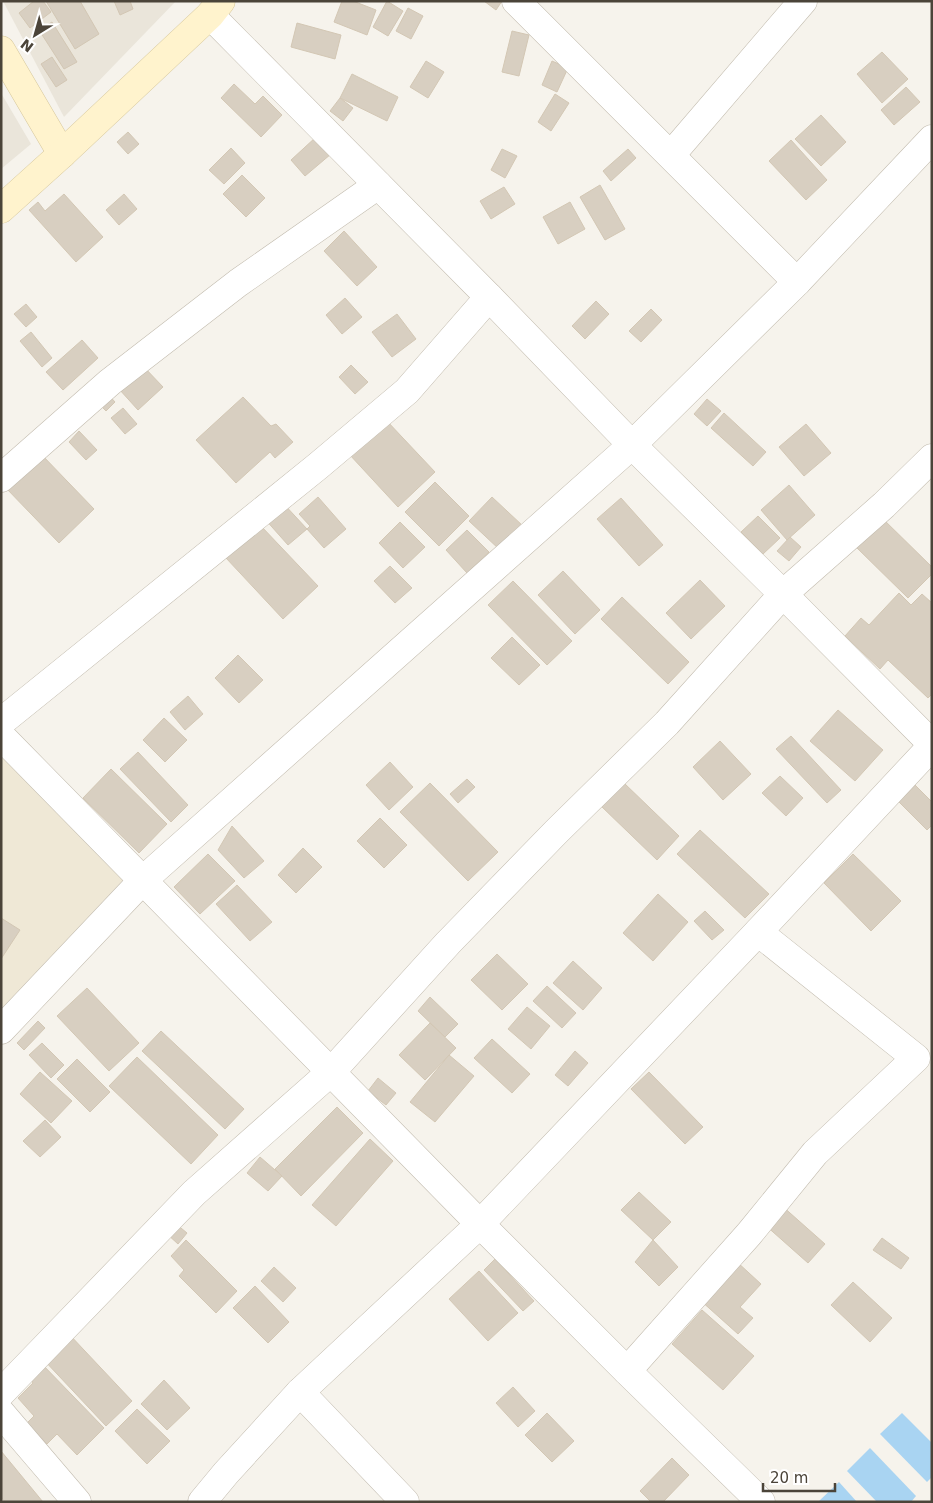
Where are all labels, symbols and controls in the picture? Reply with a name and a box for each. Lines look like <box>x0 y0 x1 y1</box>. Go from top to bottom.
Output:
north arrow <box>10 10 60 60</box>
text: N <box>18 35 37 55</box>
scale bar <box>763 1460 836 1492</box>
text: 20 m <box>770 1469 808 1487</box>

